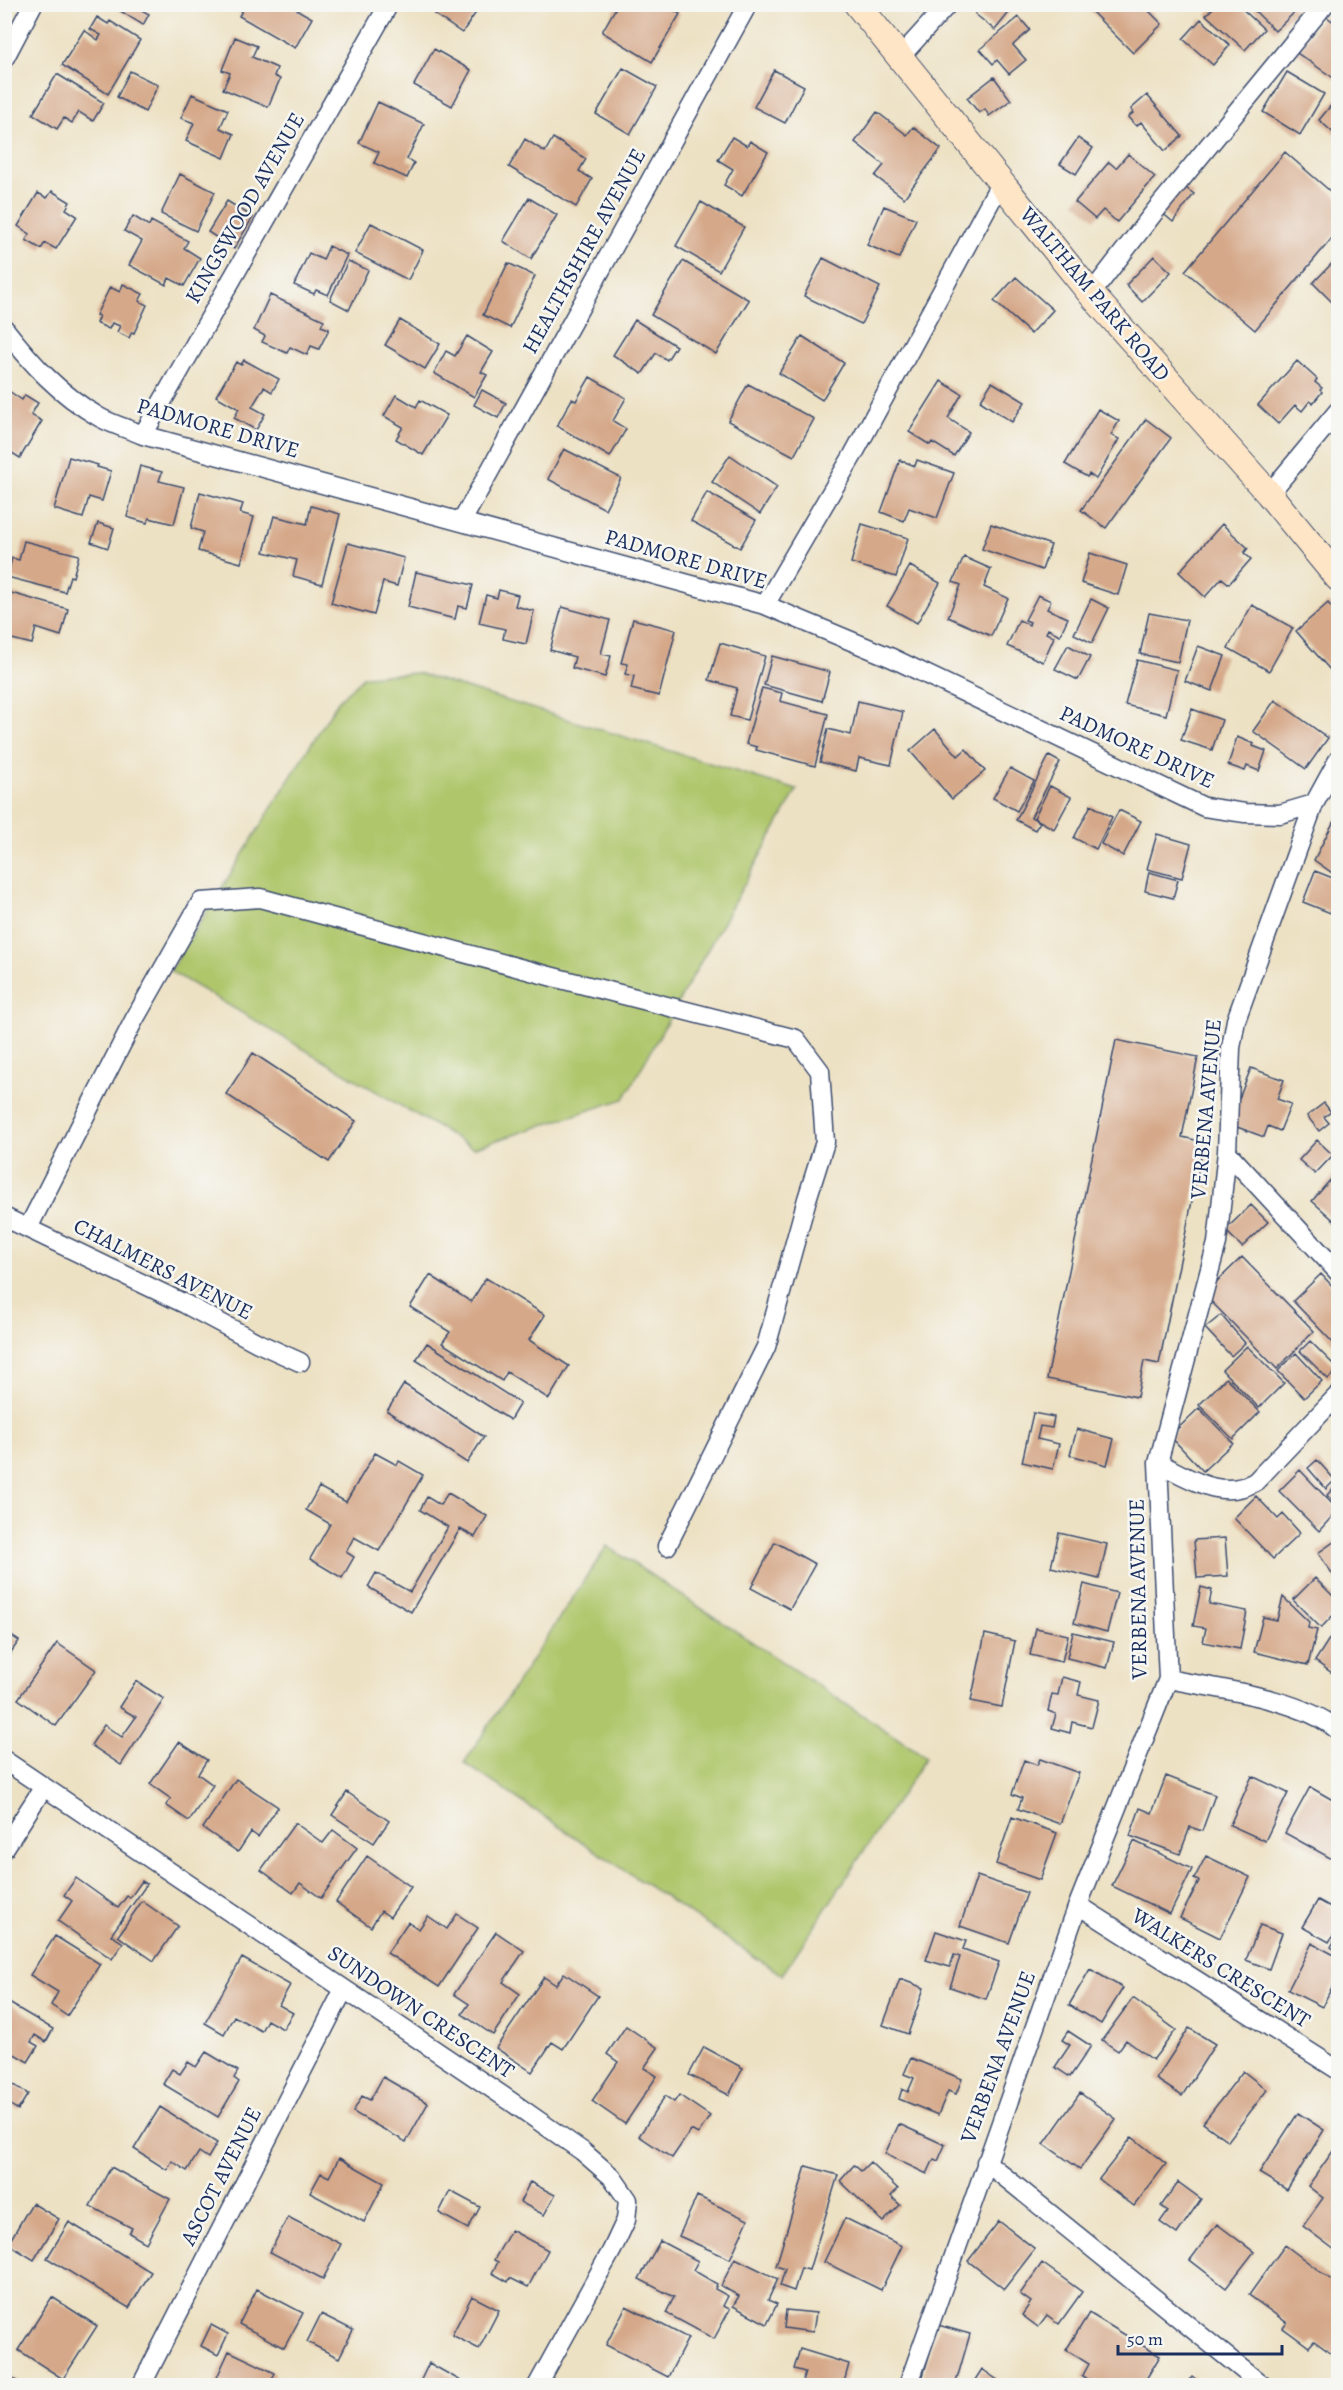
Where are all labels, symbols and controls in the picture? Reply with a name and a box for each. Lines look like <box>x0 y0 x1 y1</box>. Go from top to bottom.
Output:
street label: KINGSWOOD AVENUE <box>178 107 312 309</box>
street label: HEALTHSHIRE AVENUE <box>515 143 653 359</box>
street label: WALTHAM PARK ROAD <box>1012 200 1177 388</box>
street label: PADMORE DRIVE <box>133 390 303 466</box>
street label: PADMORE DRIVE <box>601 521 771 597</box>
street label: PADMORE DRIVE <box>1055 698 1219 796</box>
street label: VERBENA AVENUE <box>1183 1018 1229 1201</box>
street label: CHALMERS AVENUE <box>68 1211 258 1327</box>
street label: VERBENA AVENUE <box>1121 1498 1155 1681</box>
street label: WALKERS CRESCENT <box>1125 1900 1316 2035</box>
street label: SUNDOWN CRESCENT <box>322 1938 520 2086</box>
street label: VERBENA AVENUE <box>953 1967 1043 2148</box>
street label: ASCOT AVENUE <box>173 2102 269 2251</box>
scale bar <box>1118 2318 1282 2356</box>
text: 50 m <box>1127 2327 1163 2351</box>

